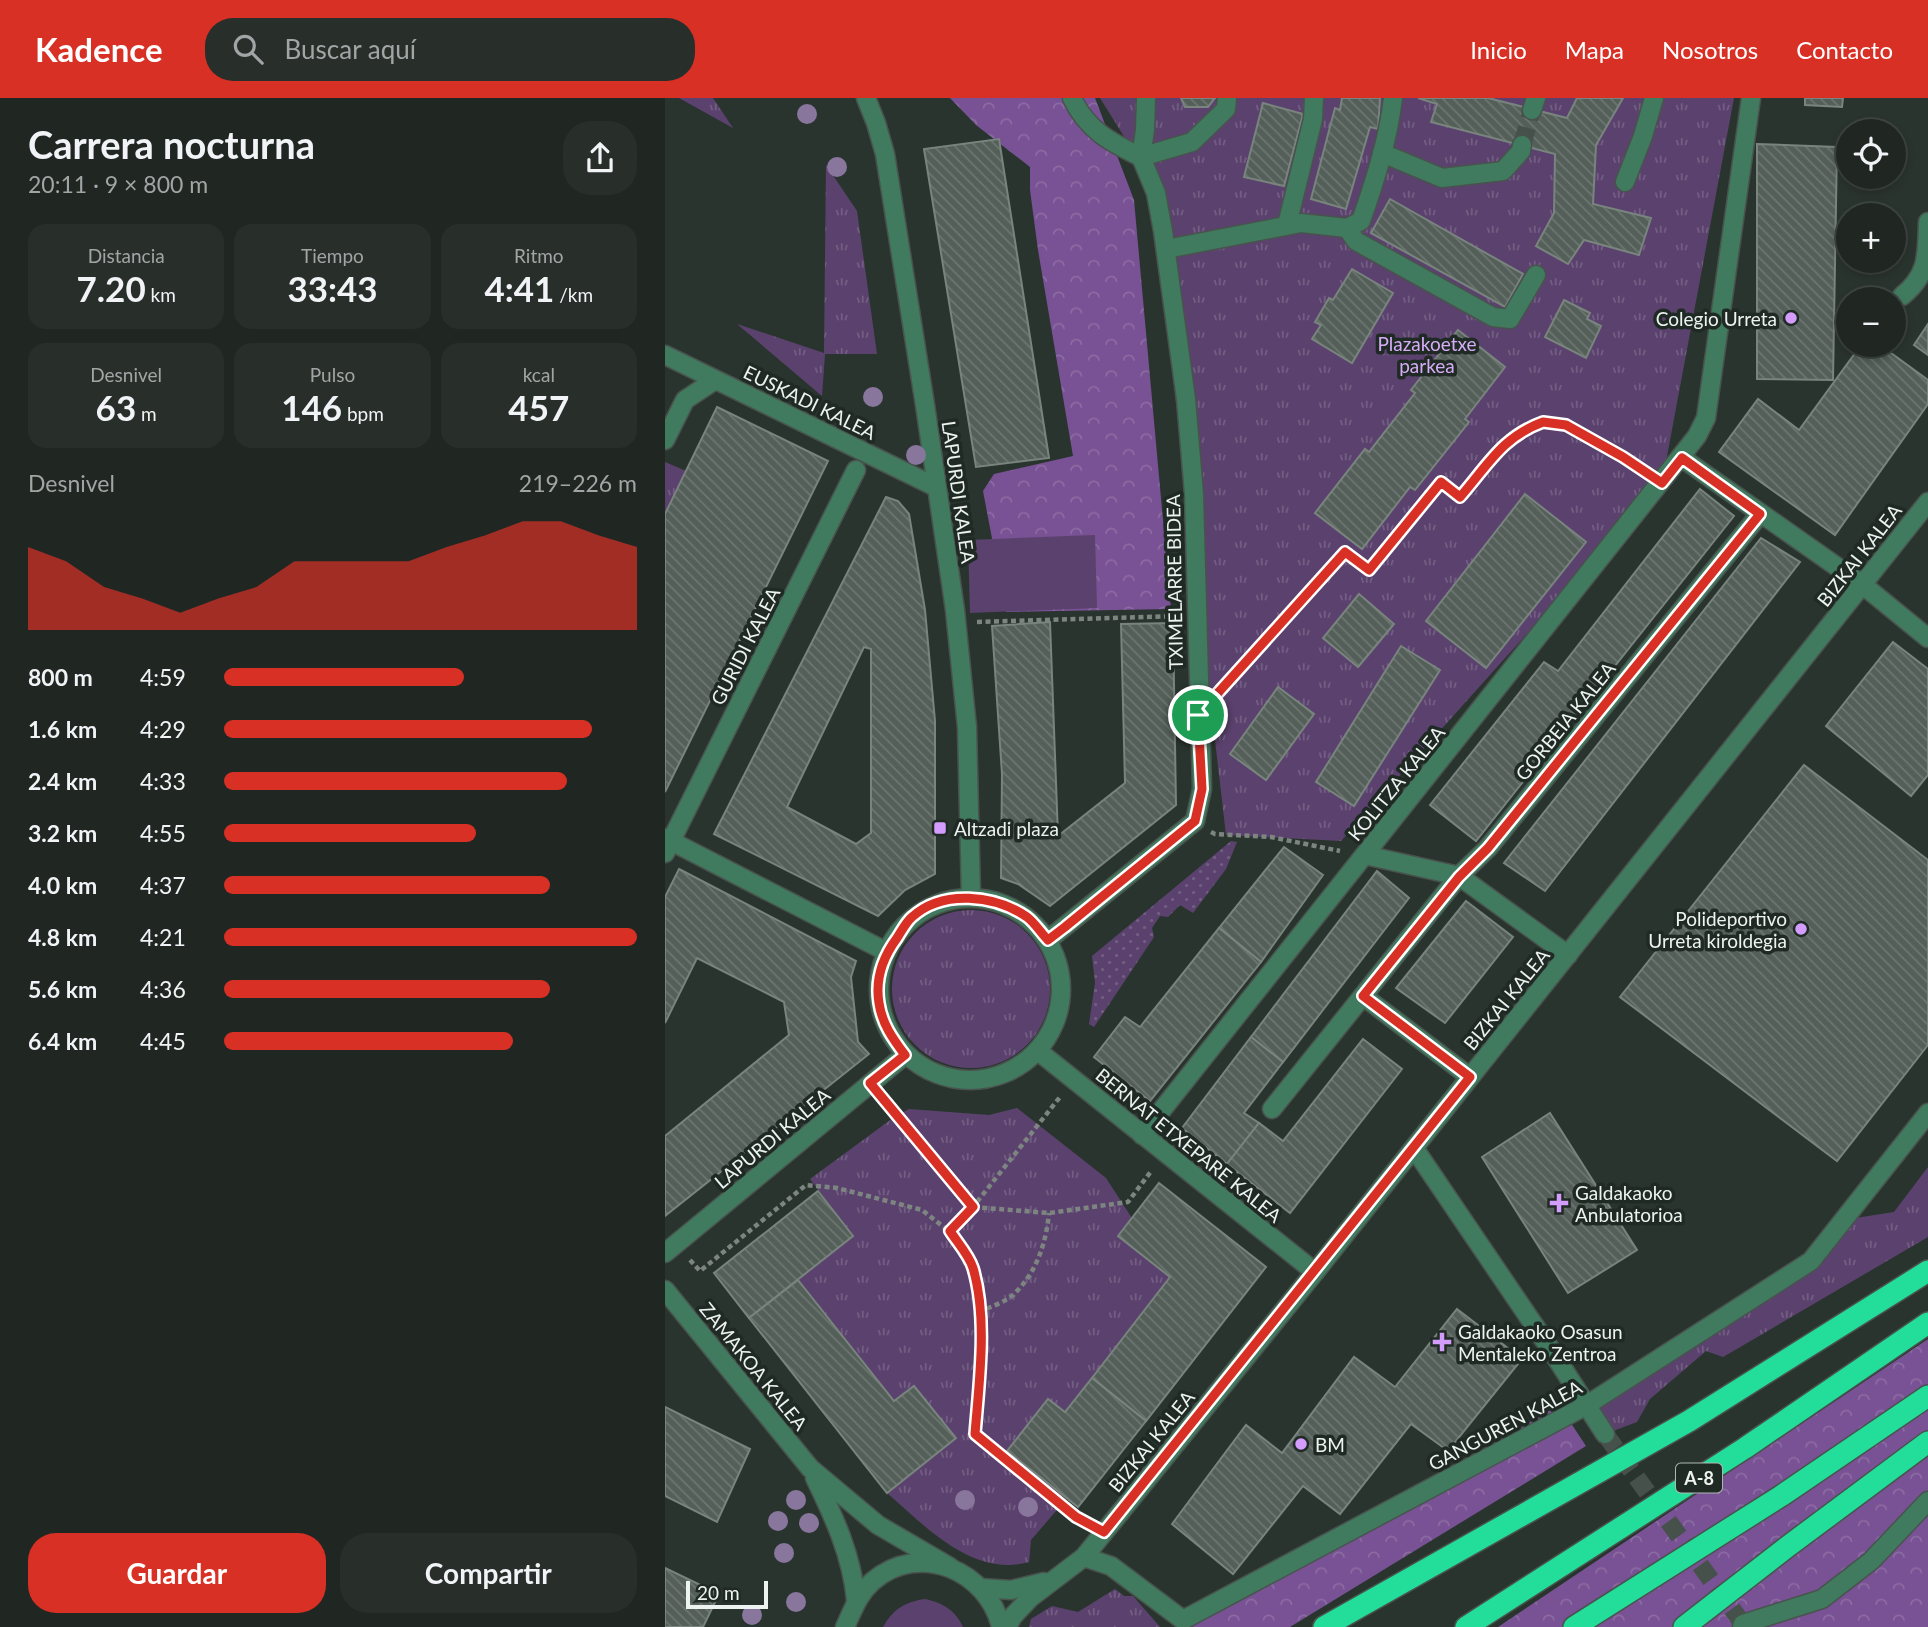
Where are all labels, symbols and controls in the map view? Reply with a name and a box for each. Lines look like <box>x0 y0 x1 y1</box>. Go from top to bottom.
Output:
search box <box>205 18 695 81</box>
text: Kadence <box>35 29 163 69</box>
icon: search <box>229 30 267 68</box>
text: Buscar aquí <box>285 33 416 65</box>
text: Inicio <box>1470 35 1527 64</box>
text: Mapa <box>1565 35 1624 64</box>
text: Nosotros <box>1662 35 1758 64</box>
text: Contacto <box>1796 35 1893 64</box>
map controls <box>1836 119 1906 357</box>
button: locate <box>1836 119 1906 189</box>
text: Carrera nocturna <box>28 121 315 167</box>
button: share <box>563 121 637 195</box>
text: 20:11 · 9 × 800 m <box>28 170 208 198</box>
button: + <box>1836 203 1906 273</box>
text: Distancia <box>88 244 165 267</box>
text: Tiempo <box>301 244 364 267</box>
text: Ritmo <box>514 244 564 267</box>
text: 7.20 <box>76 267 146 309</box>
text: 33:43 <box>287 267 378 309</box>
text: 4:41 <box>484 267 554 309</box>
text: km <box>146 283 176 306</box>
text: /km <box>554 283 593 306</box>
button: − <box>1836 287 1906 357</box>
place label: Colegio Urreta <box>1656 307 1777 330</box>
marker: Colegio Urreta <box>1783 310 1799 326</box>
park label: Plazakoetxe parkea <box>1377 332 1477 377</box>
street label: EUSKADI KALEA <box>740 360 880 444</box>
text: Desnivel <box>90 363 162 386</box>
text: Pulso <box>310 363 355 386</box>
text: kcal <box>523 363 555 386</box>
text: 63 <box>96 386 136 428</box>
text: 146 <box>281 386 342 428</box>
text: 457 <box>508 386 569 428</box>
text: m <box>136 402 157 425</box>
text: bpm <box>342 402 384 425</box>
street label: LAPURDI KALEA <box>938 419 980 565</box>
text: Desnivel <box>28 469 115 497</box>
text: 219–226 m <box>519 469 637 497</box>
street label: TXIMELARRE BIDEA <box>1161 494 1187 670</box>
street label: BIZKAI KALEA <box>1812 499 1906 611</box>
street label: GURIDI KALEA <box>706 583 785 709</box>
street label: GORBEIA KALEA <box>1510 657 1620 785</box>
text: 800 m <box>28 663 93 691</box>
text: 4:59 <box>140 663 186 691</box>
pin <box>1168 685 1228 745</box>
icon: arrive <box>1179 696 1217 734</box>
text: 1.6 km <box>28 715 97 743</box>
text: 4:29 <box>140 715 186 743</box>
street label: KOLITZA KALEA <box>1343 721 1449 845</box>
text: 2.4 km <box>28 767 97 795</box>
text: 4:33 <box>140 767 186 795</box>
place label: Altzadi plaza <box>954 817 1059 840</box>
text: 3.2 km <box>28 819 97 847</box>
text: 4:55 <box>140 819 186 847</box>
marker: Altzadi plaza <box>932 820 948 836</box>
text: 4.0 km <box>28 871 97 899</box>
text: 4:37 <box>140 871 186 899</box>
place label: Polideportivo Urreta kiroldegia <box>1648 907 1787 952</box>
marker: Polideportivo Urreta kiroldegia <box>1793 921 1809 937</box>
text: 4.8 km <box>28 923 97 951</box>
text: 4:21 <box>140 923 186 951</box>
street label: BIZKAI KALEA <box>1458 944 1554 1054</box>
text: 5.6 km <box>28 975 97 1003</box>
text: 4:36 <box>140 975 186 1003</box>
text: 6.4 km <box>28 1027 97 1055</box>
text: 4:45 <box>140 1027 186 1055</box>
street label: BERNAT ETXEPARE KALEA <box>1091 1063 1287 1227</box>
street label: LAPURDI KALEA <box>710 1083 834 1193</box>
place label: Galdakaoko Anbulatorioa <box>1575 1181 1683 1226</box>
marker: Galdakaoko Anbulatorioa <box>1549 1193 1569 1213</box>
street label: ZAMAKOA KALEA <box>695 1298 813 1435</box>
place label: Galdakaoko Osasun Mentaleko Zentroa <box>1458 1320 1623 1365</box>
marker: Galdakaoko Osasun Mentaleko Zentroa <box>1432 1332 1452 1352</box>
street label: GANGUREN KALEA <box>1424 1375 1586 1475</box>
street label: BIZKAI KALEA <box>1103 1386 1199 1496</box>
place label: BM <box>1315 1433 1345 1456</box>
marker: BM <box>1293 1436 1309 1452</box>
road number: A-8 <box>1676 1464 1722 1492</box>
button: Guardar <box>28 1533 326 1613</box>
button: Compartir <box>340 1533 637 1613</box>
scale bar <box>686 1578 768 1610</box>
text: 20 m <box>697 1581 740 1604</box>

